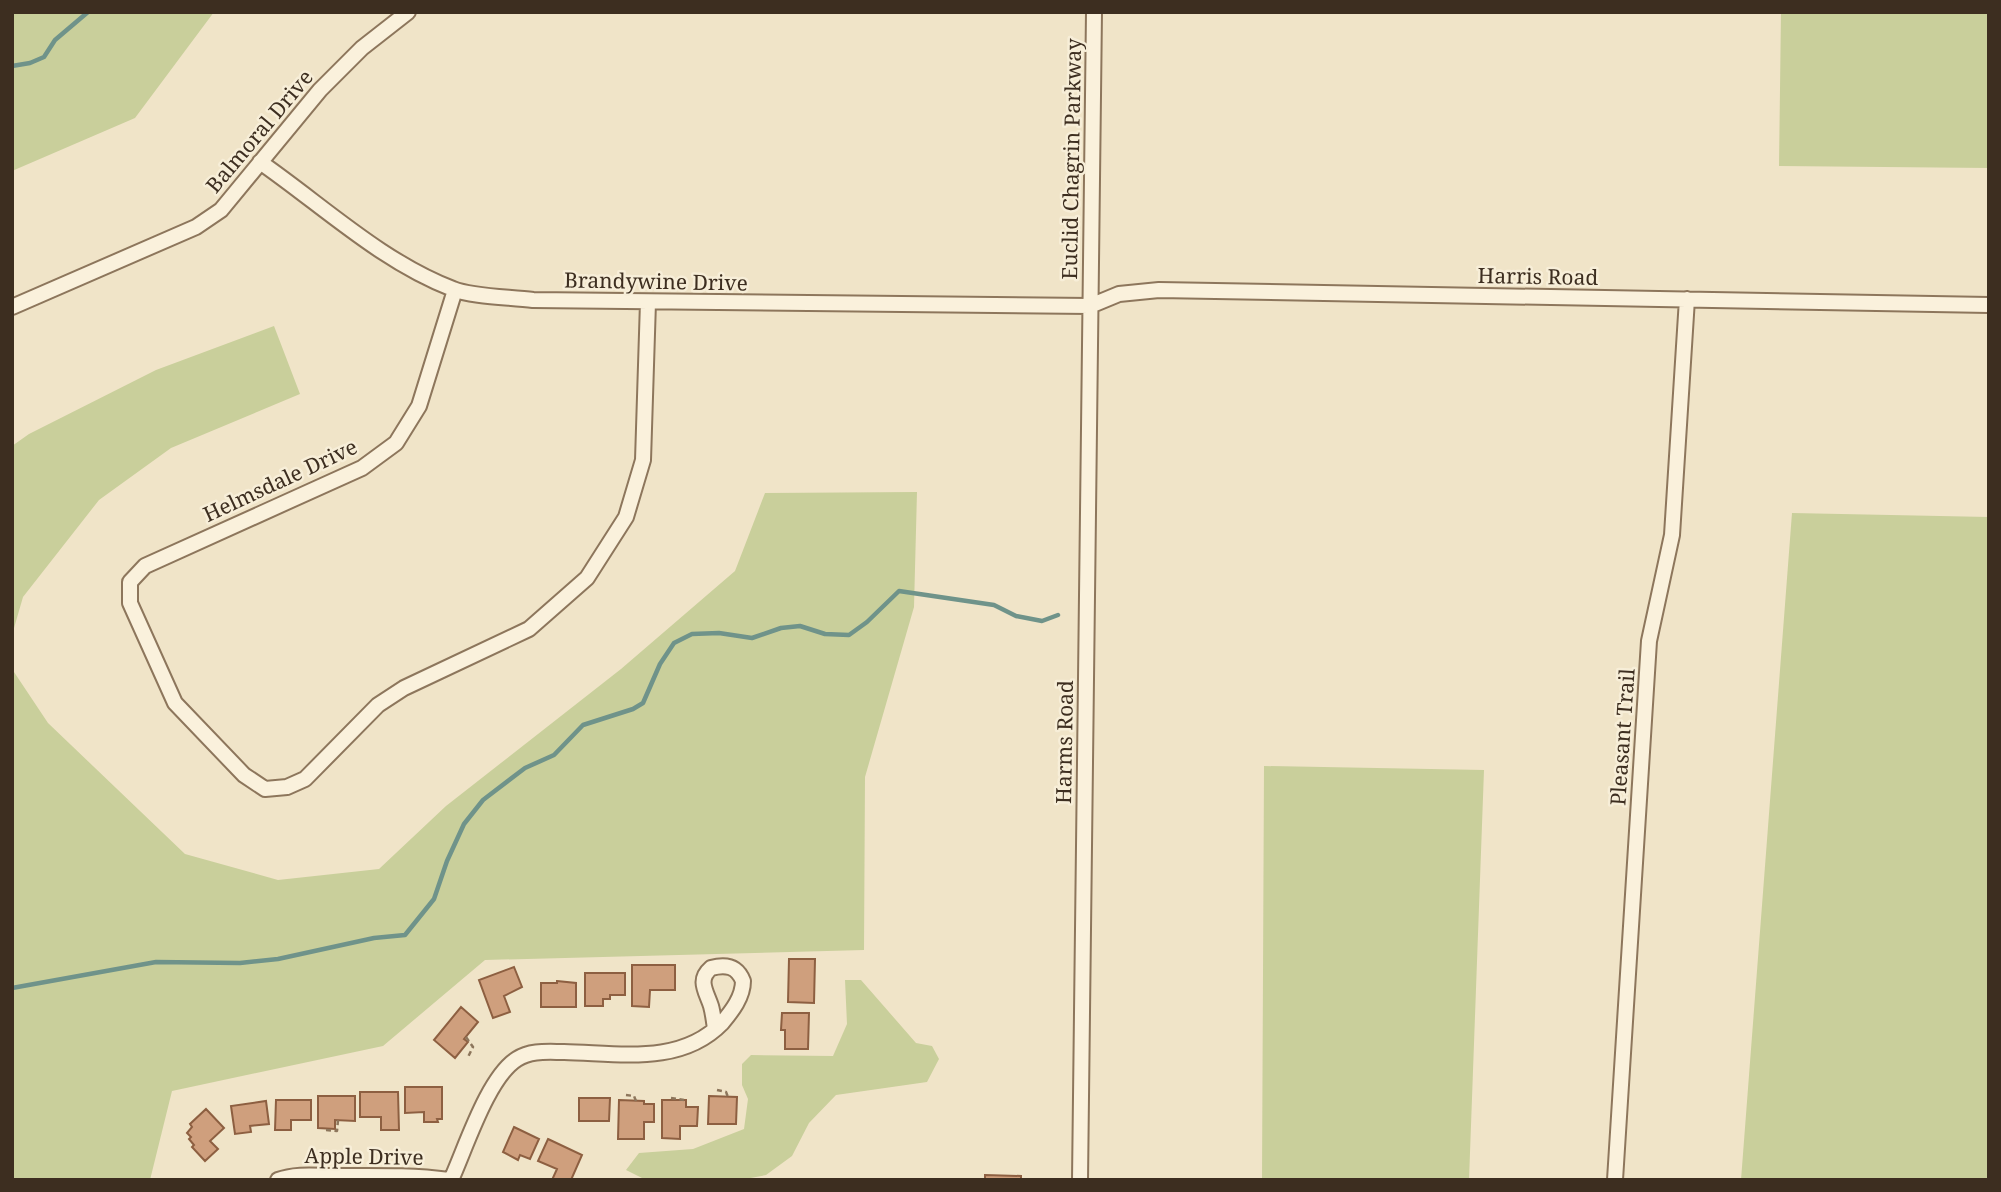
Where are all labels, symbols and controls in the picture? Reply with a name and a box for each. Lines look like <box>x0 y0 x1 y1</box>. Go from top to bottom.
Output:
street label: Euclid Chagrin Parkway <box>1055 38 1087 280</box>
street label: Balmoral Drive <box>199 64 319 198</box>
street label: Harris Road <box>1477 261 1599 291</box>
street label: Brandywine Drive <box>564 265 748 297</box>
street label: Helmsdale Drive <box>198 432 362 528</box>
street label: Pleasant Trail <box>1603 667 1641 806</box>
street label: Harms Road <box>1049 680 1079 804</box>
street label: Apple Drive <box>304 1141 424 1171</box>

